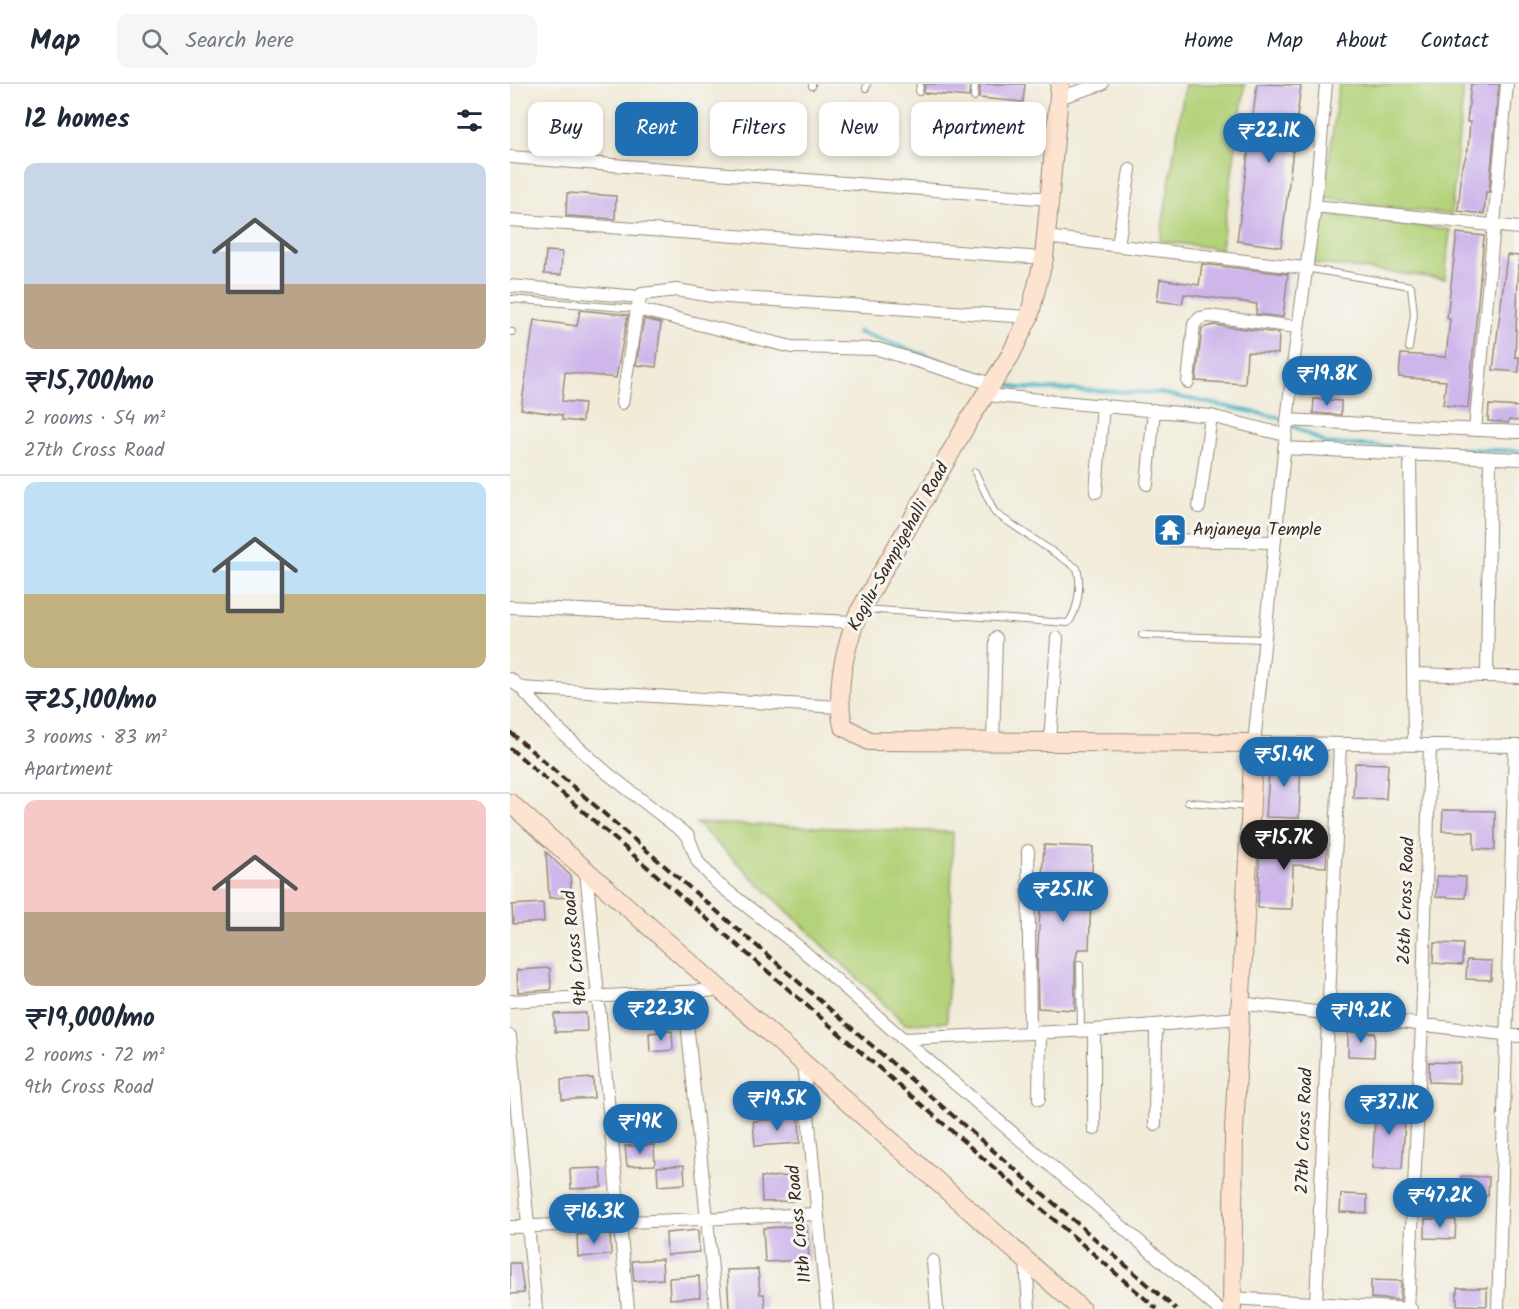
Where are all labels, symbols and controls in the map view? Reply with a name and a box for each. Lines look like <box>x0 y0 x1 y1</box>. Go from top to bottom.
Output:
search box <box>117 14 537 68</box>
text: Map <box>30 19 81 64</box>
text: Search here <box>186 24 294 59</box>
icon: search <box>138 25 171 58</box>
text: Home <box>1184 25 1233 58</box>
text: Map <box>1266 25 1303 58</box>
text: About <box>1336 25 1387 58</box>
text: Contact <box>1420 25 1489 58</box>
text: 12 homes <box>24 99 130 141</box>
chip: Buy <box>528 102 603 156</box>
chip: Rent <box>615 102 698 156</box>
chip: Filters <box>710 102 807 156</box>
chip: New <box>819 102 899 156</box>
chip: Apartment <box>911 102 1046 156</box>
icon: filters <box>453 104 486 137</box>
pin: ₹22.1K <box>1220 113 1318 164</box>
text: ₹22.1K <box>1237 116 1301 148</box>
icon: home <box>201 202 309 310</box>
pin: ₹19.8K <box>1278 356 1376 407</box>
text: ₹19.8K <box>1296 359 1358 391</box>
text: ₹15,700/mo <box>24 361 154 403</box>
text: 2 rooms · 54 m² <box>24 403 165 435</box>
text: 27th Cross Road <box>24 435 164 467</box>
street label: Kogilu-Sampigehalli Road <box>840 456 958 637</box>
temple icon: Anjaneya Temple <box>1152 512 1188 548</box>
place label: Anjaneya Temple <box>1193 516 1322 545</box>
icon: home <box>201 521 309 629</box>
text: ₹25,100/mo <box>24 680 157 722</box>
text: 3 rooms · 83 m² <box>24 722 167 754</box>
pin: ₹51.4K <box>1235 737 1333 788</box>
text: ₹51.4K <box>1253 740 1315 772</box>
text: Apartment <box>24 754 113 786</box>
pin: ₹15.7K <box>1235 820 1333 871</box>
text: ₹15.7K <box>1254 823 1314 855</box>
street label: 26th Cross Road <box>1390 836 1424 965</box>
icon: home <box>201 839 309 947</box>
pin: ₹25.1K <box>1014 872 1112 923</box>
text: ₹25.1K <box>1032 875 1094 907</box>
street label: 9th Cross Road <box>555 888 596 1007</box>
pin: ₹22.3K <box>612 991 710 1042</box>
pin: ₹19.2K <box>1312 993 1410 1044</box>
text: ₹22.3K <box>627 994 695 1026</box>
text: ₹19.2K <box>1330 996 1392 1028</box>
text: ₹19,000/mo <box>24 998 155 1040</box>
text: 2 rooms · 72 m² <box>24 1040 165 1072</box>
street label: 27th Cross Road <box>1288 1066 1322 1195</box>
text: 9th Cross Road <box>24 1072 153 1104</box>
pin: ₹19.5K <box>728 1081 826 1132</box>
text: ₹19.5K <box>747 1084 807 1116</box>
pin: ₹37.1K <box>1340 1085 1438 1136</box>
text: ₹37.1K <box>1359 1088 1419 1120</box>
pin: ₹19K <box>604 1104 676 1155</box>
text: ₹19K <box>617 1107 663 1139</box>
street label: 11th Cross Road <box>779 1162 821 1285</box>
pin: ₹47.2K <box>1391 1178 1489 1229</box>
text: ₹47.2K <box>1407 1181 1473 1213</box>
pin: ₹16.3K <box>545 1194 643 1245</box>
text: ₹16.3K <box>563 1197 625 1229</box>

